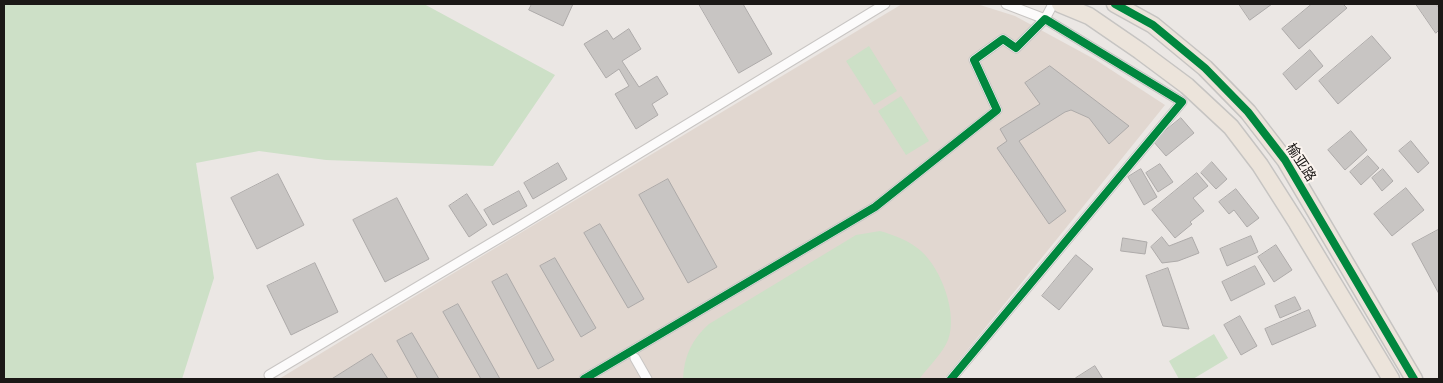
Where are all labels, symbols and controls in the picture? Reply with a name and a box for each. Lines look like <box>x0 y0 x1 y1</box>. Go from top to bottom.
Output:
street label: 榆亚路 <box>1282 141 1318 185</box>

